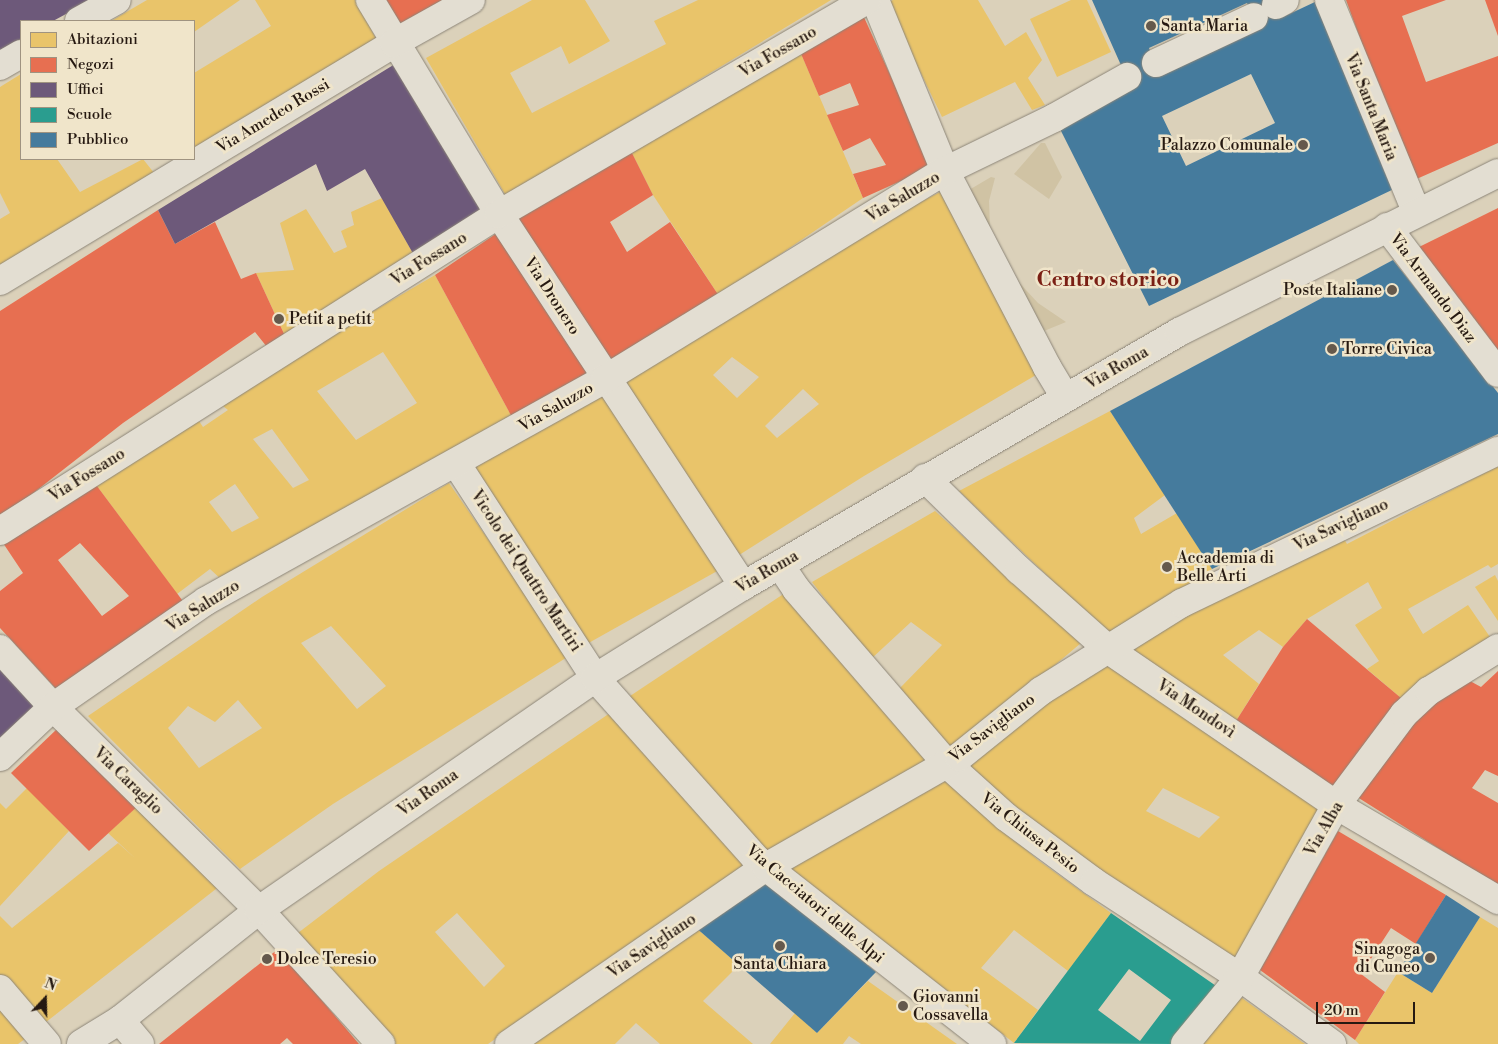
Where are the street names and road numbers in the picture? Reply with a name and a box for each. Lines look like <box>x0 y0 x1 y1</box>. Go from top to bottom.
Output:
street label: Via Fossano <box>736 22 820 82</box>
street label: Via Santa Maria <box>1341 50 1401 164</box>
street label: Via Amedeo Rossi <box>213 75 333 157</box>
street label: Via Saluzzo <box>863 167 943 227</box>
street label: Via Fossano <box>387 228 471 290</box>
street label: Via Armando Diaz <box>1386 230 1480 346</box>
street label: Via Dronero <box>520 254 584 338</box>
street label: Via Roma <box>1082 342 1152 394</box>
street label: Via Saluzzo <box>515 378 597 436</box>
street label: Via Fossano <box>45 444 129 506</box>
street label: Vicolo dei Quattro Martiri <box>467 487 585 655</box>
street label: Via Savigliano <box>1290 495 1392 555</box>
street label: Via Roma <box>732 546 802 598</box>
street label: Via Saluzzo <box>163 576 243 636</box>
street label: Via Mondovì <box>1153 676 1239 742</box>
street label: Via Savigliano <box>945 689 1039 767</box>
street label: Via Caraglio <box>89 743 167 819</box>
street label: Via Roma <box>394 765 462 821</box>
street label: Via Chiusa Pesio <box>977 789 1083 877</box>
street label: Via Alba <box>1301 798 1347 860</box>
street label: Via Cacciatori delle Alpi <box>742 841 888 967</box>
street label: Via Savigliano <box>604 909 700 983</box>

